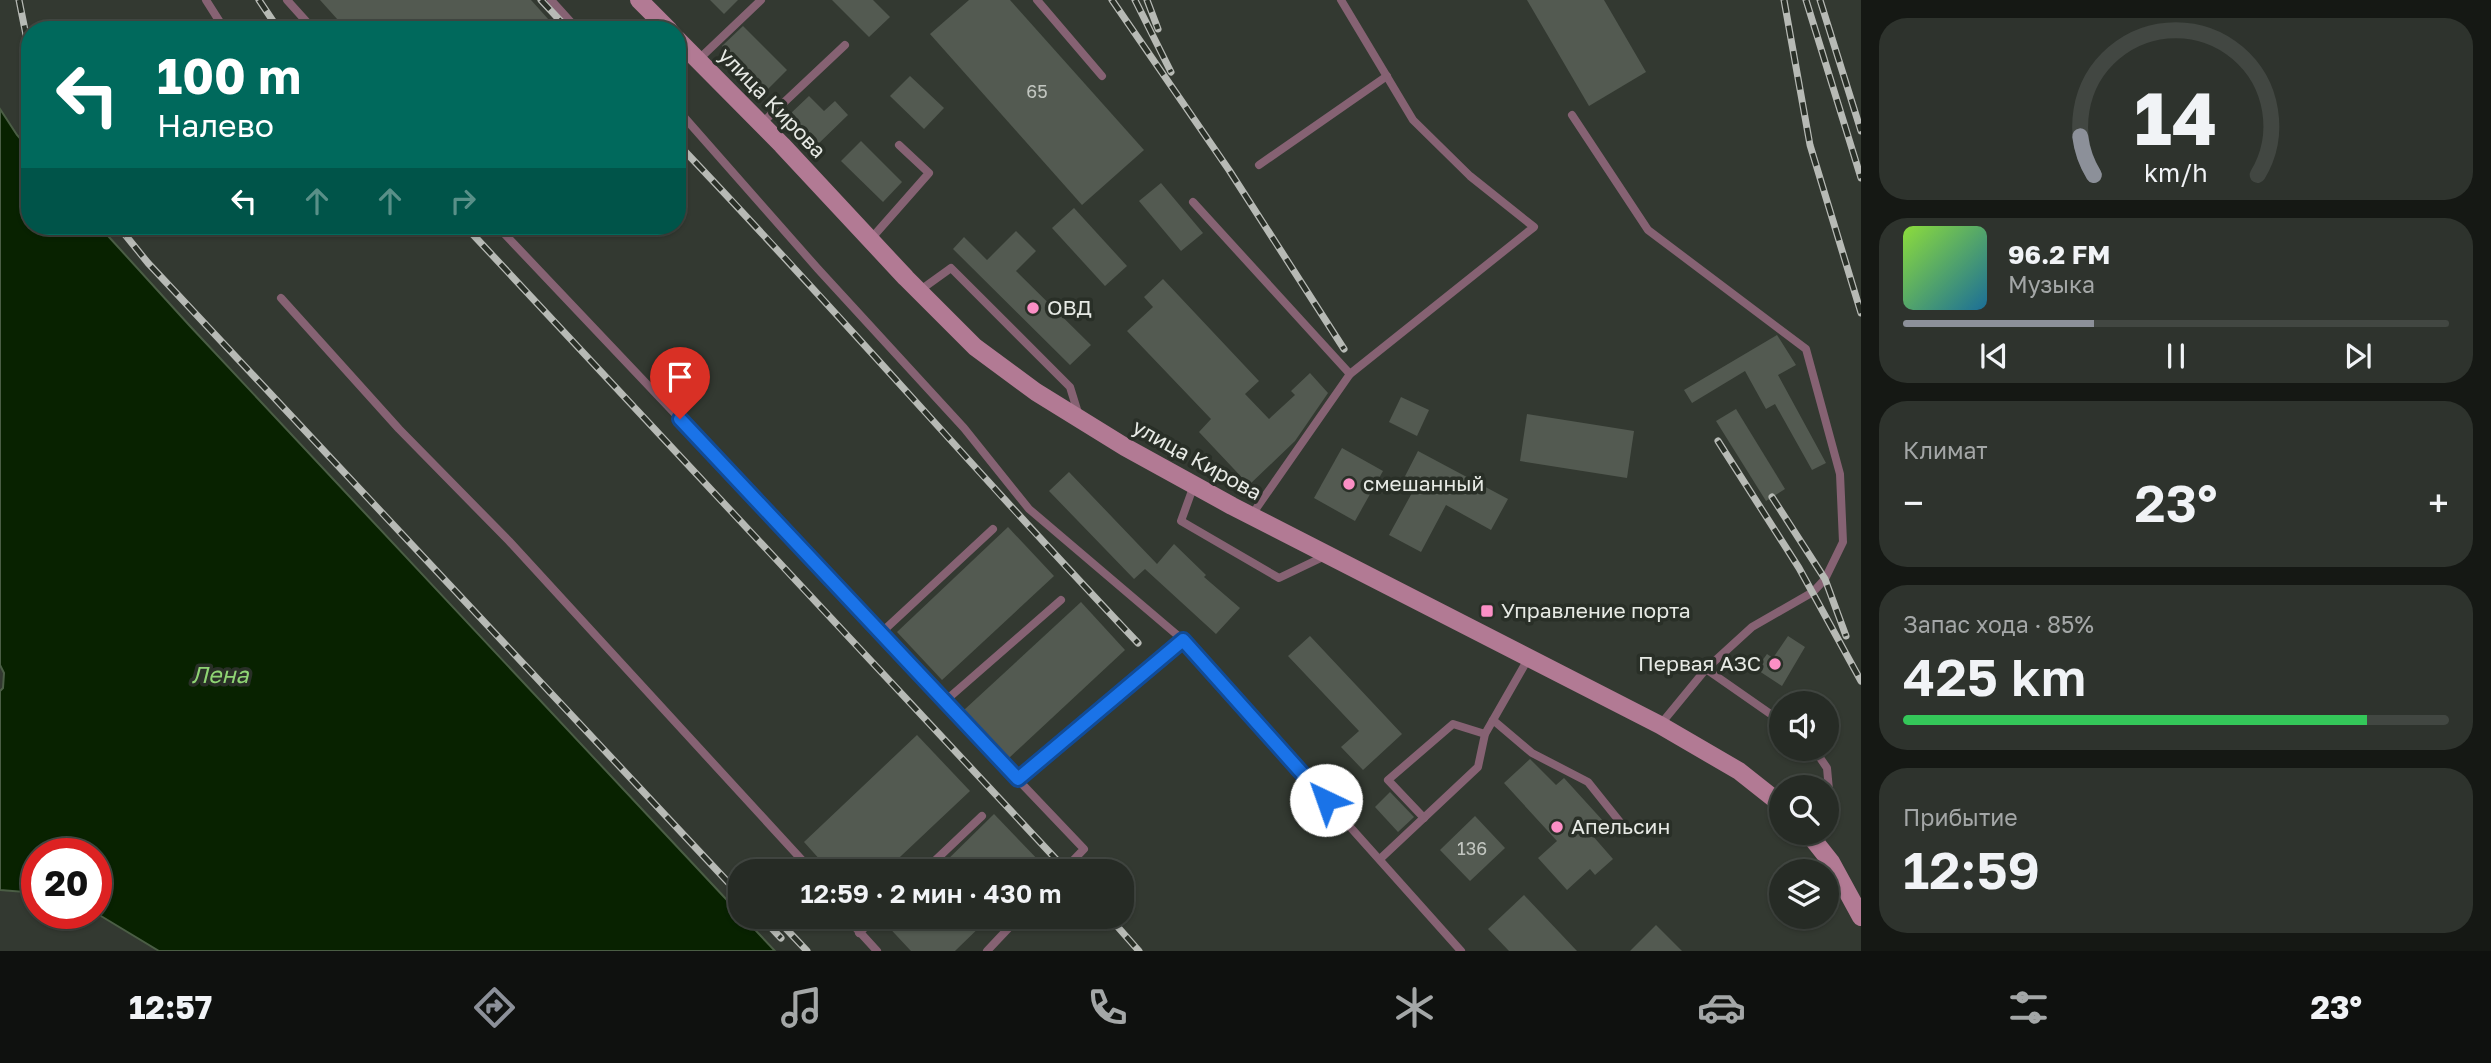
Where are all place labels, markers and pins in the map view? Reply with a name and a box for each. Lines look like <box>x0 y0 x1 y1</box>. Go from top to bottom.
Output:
place label: ОВД <box>1047 294 1092 320</box>
marker: ОВД <box>1025 300 1041 316</box>
pin <box>650 347 710 419</box>
place label: смешанный <box>1363 470 1484 496</box>
marker: смешанный <box>1341 476 1357 492</box>
place label: Управление порта <box>1501 597 1691 623</box>
marker: Управление порта <box>1479 603 1495 619</box>
place label: Первая АЗС <box>1638 650 1761 676</box>
marker: Первая АЗС <box>1767 656 1783 672</box>
place label: Апельсин <box>1571 813 1670 839</box>
marker: Апельсин <box>1549 819 1565 835</box>

